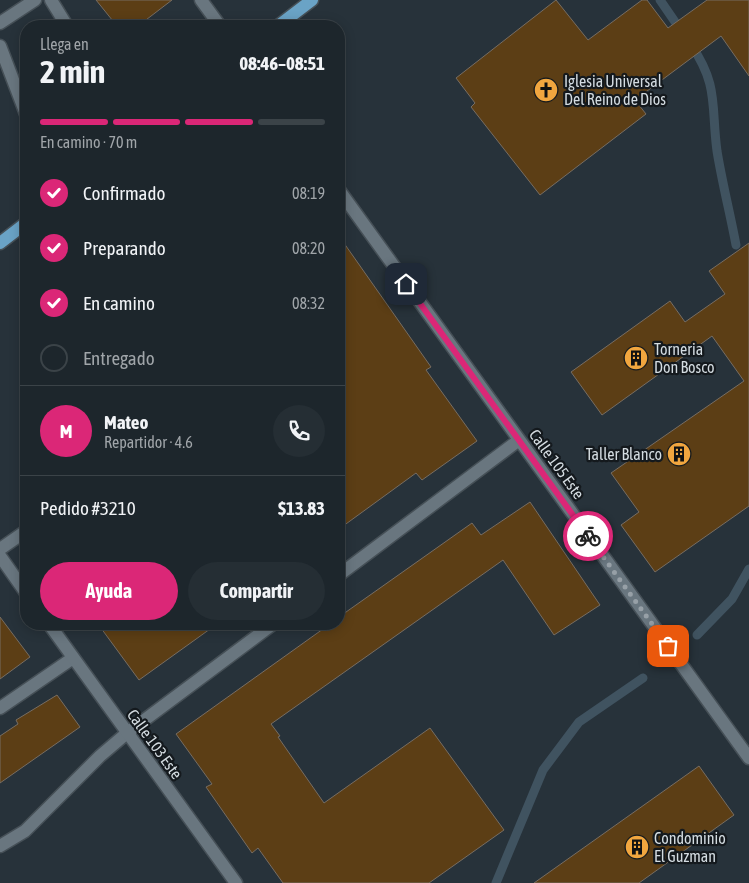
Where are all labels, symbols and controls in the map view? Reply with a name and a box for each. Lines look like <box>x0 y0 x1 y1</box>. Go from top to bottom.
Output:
text: Llega en <box>40 35 89 53</box>
text: 08:46–08:51 <box>239 52 325 74</box>
text: 2 min <box>40 53 105 90</box>
place label: Iglesia Universal Del Reino de Dios <box>564 72 666 108</box>
church icon: Iglesia Universal Del Reino de Dios <box>533 77 559 103</box>
text: En camino · 70 m <box>40 133 137 151</box>
icon: check <box>40 179 68 207</box>
text: Confirmado <box>83 182 165 204</box>
text: 08:19 <box>292 184 325 202</box>
icon: check <box>40 234 68 262</box>
text: Preparando <box>83 237 166 259</box>
text: 08:20 <box>292 239 325 257</box>
pin <box>385 263 427 305</box>
icon: home <box>392 270 420 298</box>
icon: check <box>40 289 68 317</box>
text: En camino <box>83 292 155 314</box>
text: 08:32 <box>292 294 325 312</box>
place label: Torneria Don Bosco <box>654 340 715 376</box>
building icon: Torneria Don Bosco <box>623 345 649 371</box>
text: Entregado <box>83 347 155 369</box>
button: phone <box>273 405 325 457</box>
text: Mateo <box>104 411 148 433</box>
text: M <box>60 420 72 442</box>
street label: Calle 105 Este <box>526 426 588 502</box>
text: Repartidor · 4.6 <box>104 433 193 451</box>
building icon: Taller Blanco <box>666 441 692 467</box>
place label: Taller Blanco <box>586 445 662 463</box>
text: Pedido #3210 <box>40 497 136 519</box>
text: $13.83 <box>278 497 325 519</box>
courier <box>563 511 613 561</box>
icon: bike <box>574 522 602 550</box>
button: Ayuda <box>40 562 178 620</box>
button: Compartir <box>188 562 325 620</box>
pin <box>647 625 689 667</box>
icon: bag <box>654 632 682 660</box>
street label: Calle 103 Este <box>124 706 186 782</box>
place label: Condominio El Guzman <box>654 829 726 865</box>
building icon: Condominio El Guzman <box>624 834 650 860</box>

